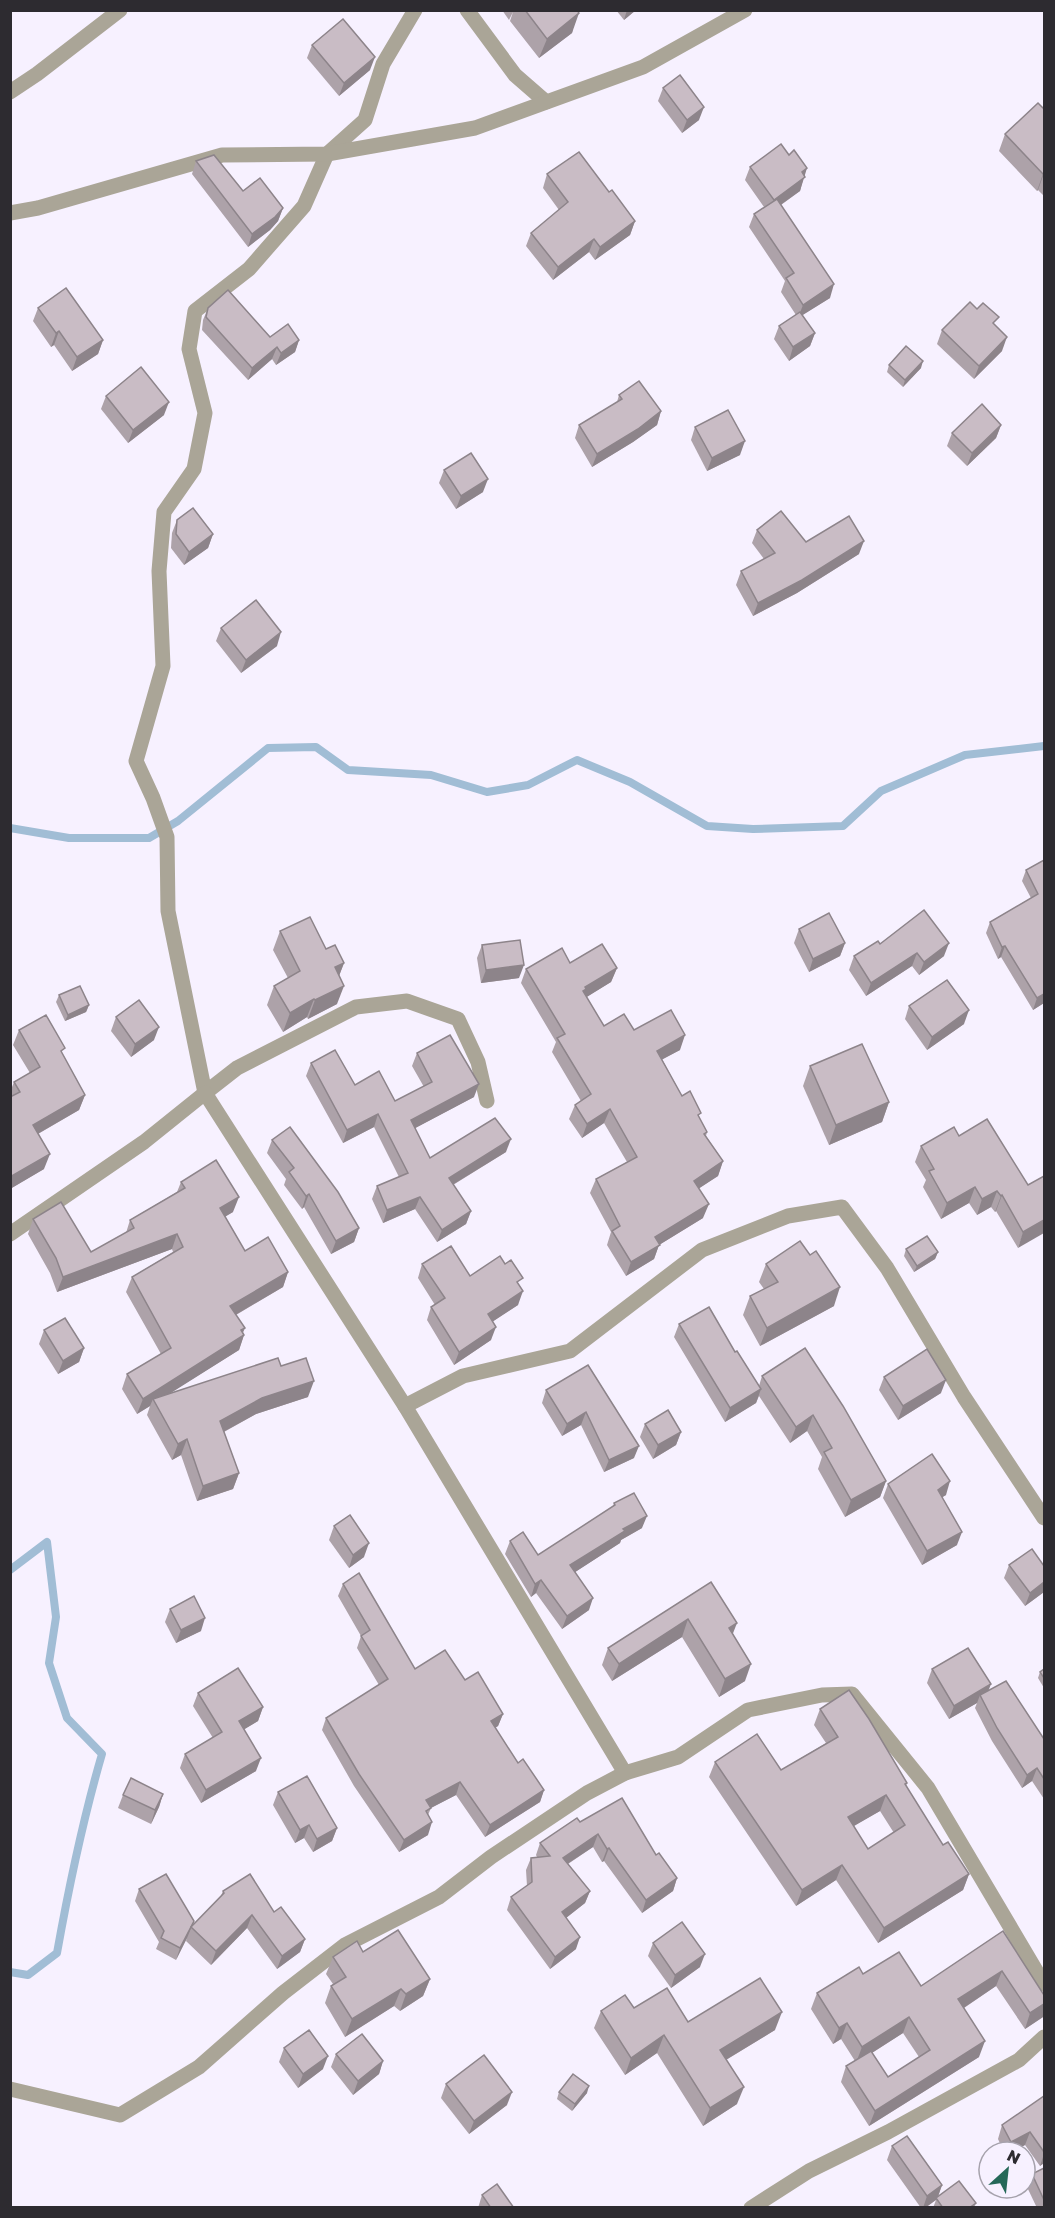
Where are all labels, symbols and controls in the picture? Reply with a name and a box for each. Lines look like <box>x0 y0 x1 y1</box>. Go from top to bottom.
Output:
north arrow <box>977 2140 1037 2200</box>
text: N <box>1004 2145 1024 2168</box>

